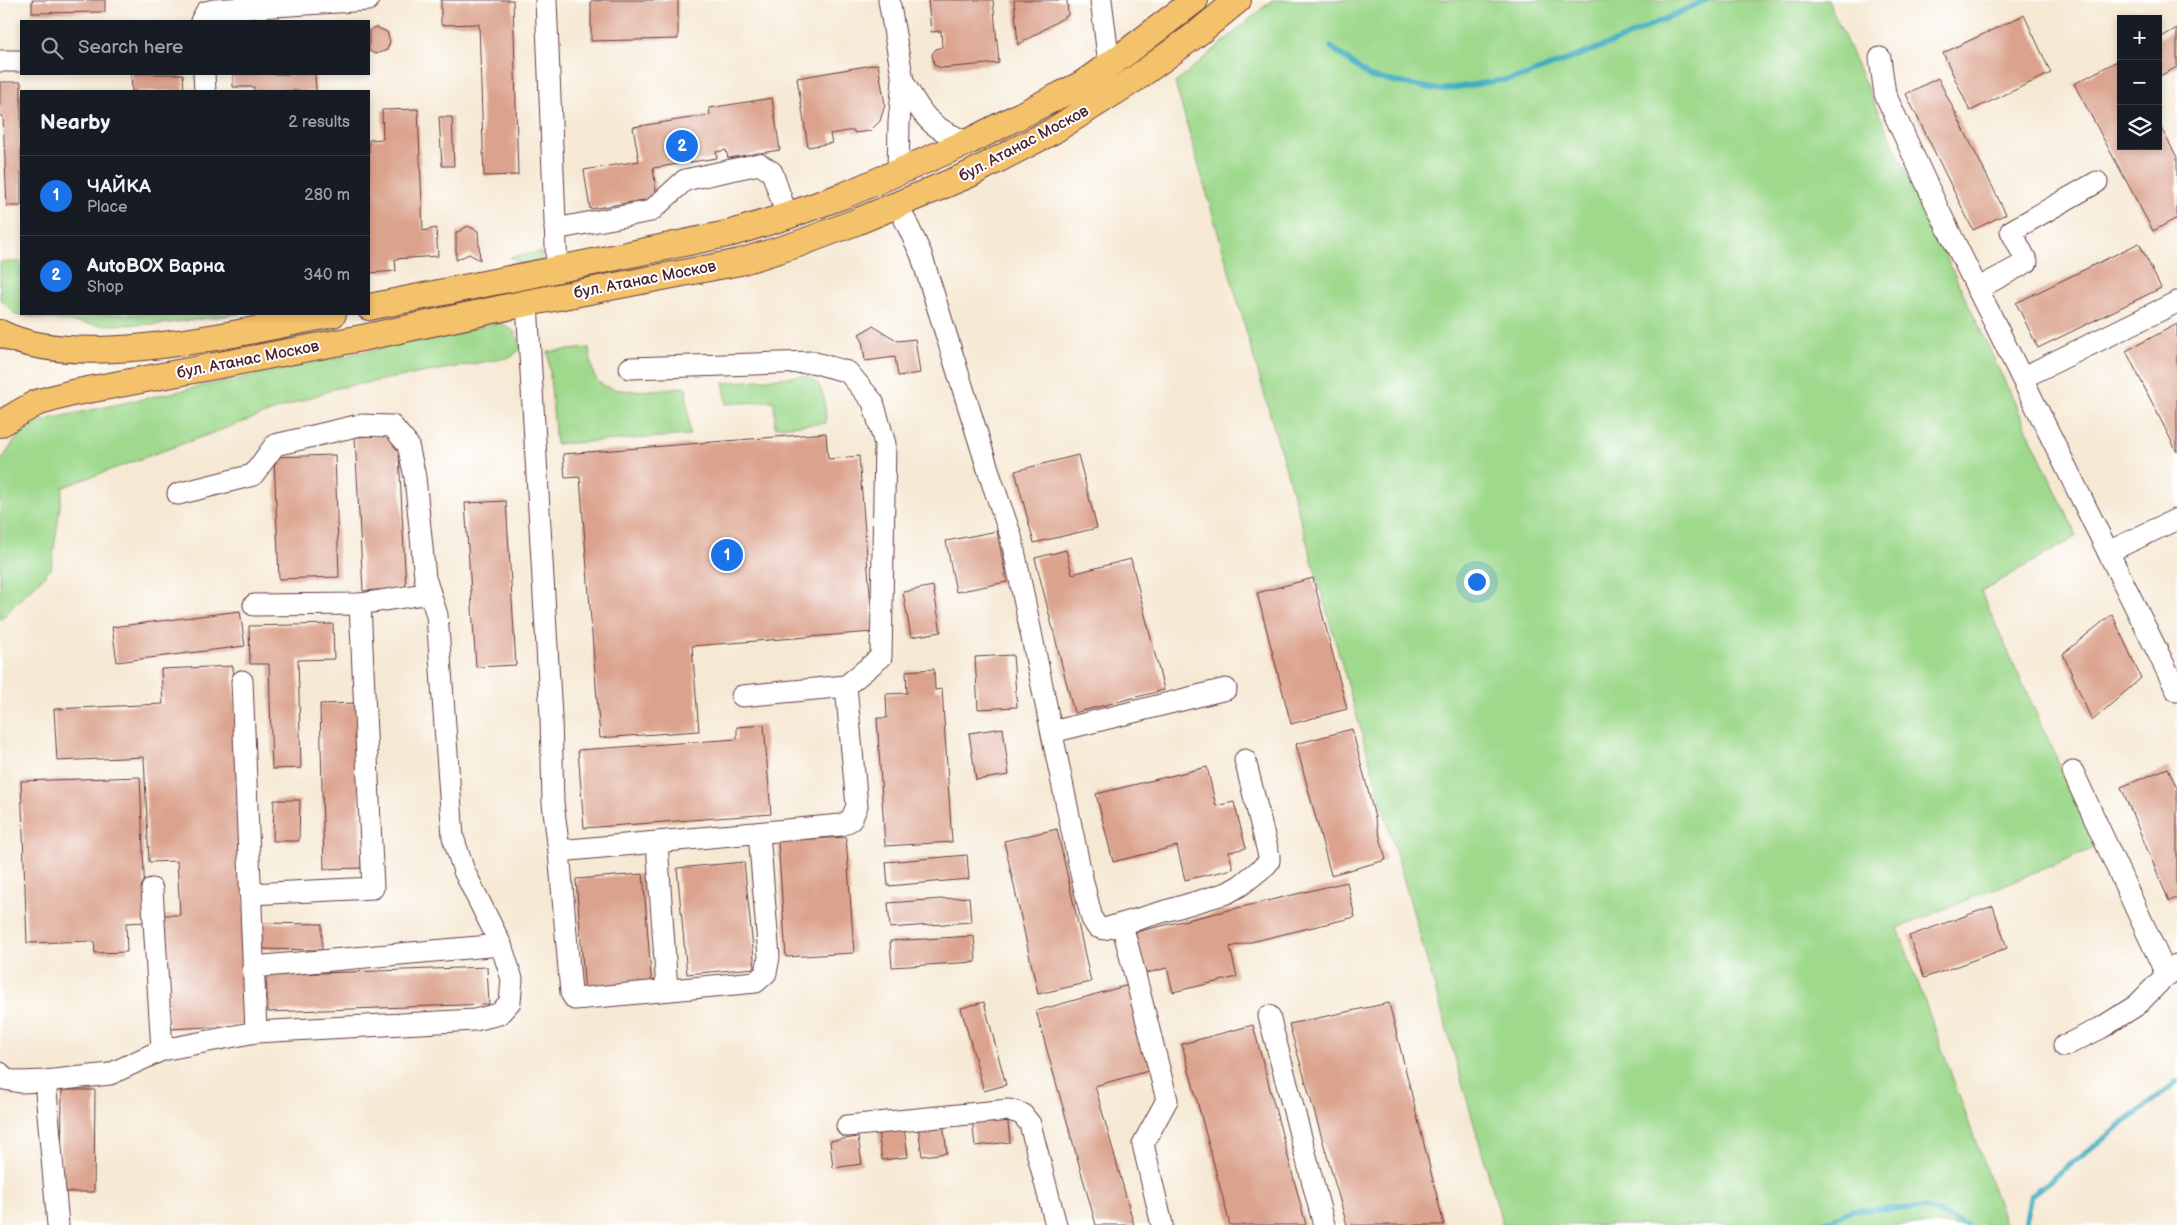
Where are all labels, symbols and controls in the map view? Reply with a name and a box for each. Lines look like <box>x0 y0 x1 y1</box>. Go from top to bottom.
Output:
map controls <box>2117 15 2162 150</box>
button: + <box>2117 15 2162 60</box>
search box <box>20 20 370 75</box>
icon: search <box>38 34 66 62</box>
text: Search here <box>78 36 183 59</box>
button: − <box>2117 60 2162 105</box>
street label: бул. Атанас Москов <box>956 101 1093 186</box>
button: layers <box>2117 105 2162 150</box>
text: Nearby <box>40 110 110 135</box>
text: 2 results <box>288 113 350 132</box>
pin: 2 <box>666 127 698 165</box>
text: ЧАЙКА <box>87 175 151 198</box>
text: 1 <box>53 186 59 205</box>
text: 280 m <box>304 186 350 205</box>
text: Place <box>87 198 128 217</box>
text: AutoBOX Варна <box>87 255 225 278</box>
street label: бул. Атанас Москов <box>572 257 718 303</box>
text: 2 <box>51 266 61 285</box>
text: 340 m <box>303 266 350 285</box>
text: Shop <box>87 278 124 297</box>
street label: бул. Атанас Москов <box>175 337 321 383</box>
pin: 1 <box>711 536 743 574</box>
your location <box>1464 569 1490 595</box>

